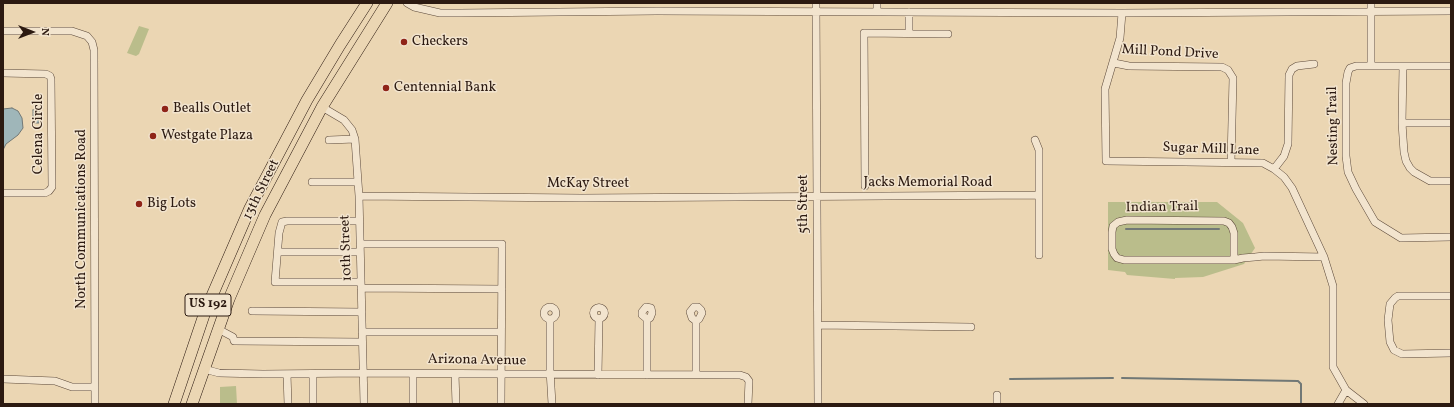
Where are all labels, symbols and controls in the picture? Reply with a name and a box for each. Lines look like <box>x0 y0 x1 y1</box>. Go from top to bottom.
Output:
north arrow <box>12 12 52 52</box>
text: N <box>37 28 52 36</box>
place label: Checkers <box>412 34 468 50</box>
marker: Checkers <box>399 37 409 47</box>
street label: Mill Pond Drive <box>1121 42 1219 64</box>
place label: Centennial Bank <box>394 80 496 96</box>
marker: Centennial Bank <box>381 83 391 93</box>
street label: Nesting Trail <box>1325 86 1343 166</box>
street label: Celena Circle <box>31 94 47 174</box>
place label: Bealls Outlet <box>173 101 251 117</box>
marker: Bealls Outlet <box>160 104 170 114</box>
place label: Westgate Plaza <box>161 128 253 144</box>
street label: North Communications Road <box>74 129 90 309</box>
marker: Westgate Plaza <box>148 131 158 141</box>
street label: Sugar Mill Lane <box>1162 140 1260 160</box>
street label: 13th Street <box>240 157 284 223</box>
street label: 5th Street <box>796 174 812 234</box>
street label: Jacks Memorial Road <box>864 175 992 191</box>
street label: McKay Street <box>547 176 629 192</box>
place label: Big Lots <box>147 196 196 212</box>
marker: Big Lots <box>134 199 144 209</box>
street label: Indian Trail <box>1126 199 1198 217</box>
street label: 10th Street <box>337 214 357 282</box>
road number: US 192 <box>185 294 231 316</box>
street label: Arizona Avenue <box>428 352 526 370</box>

